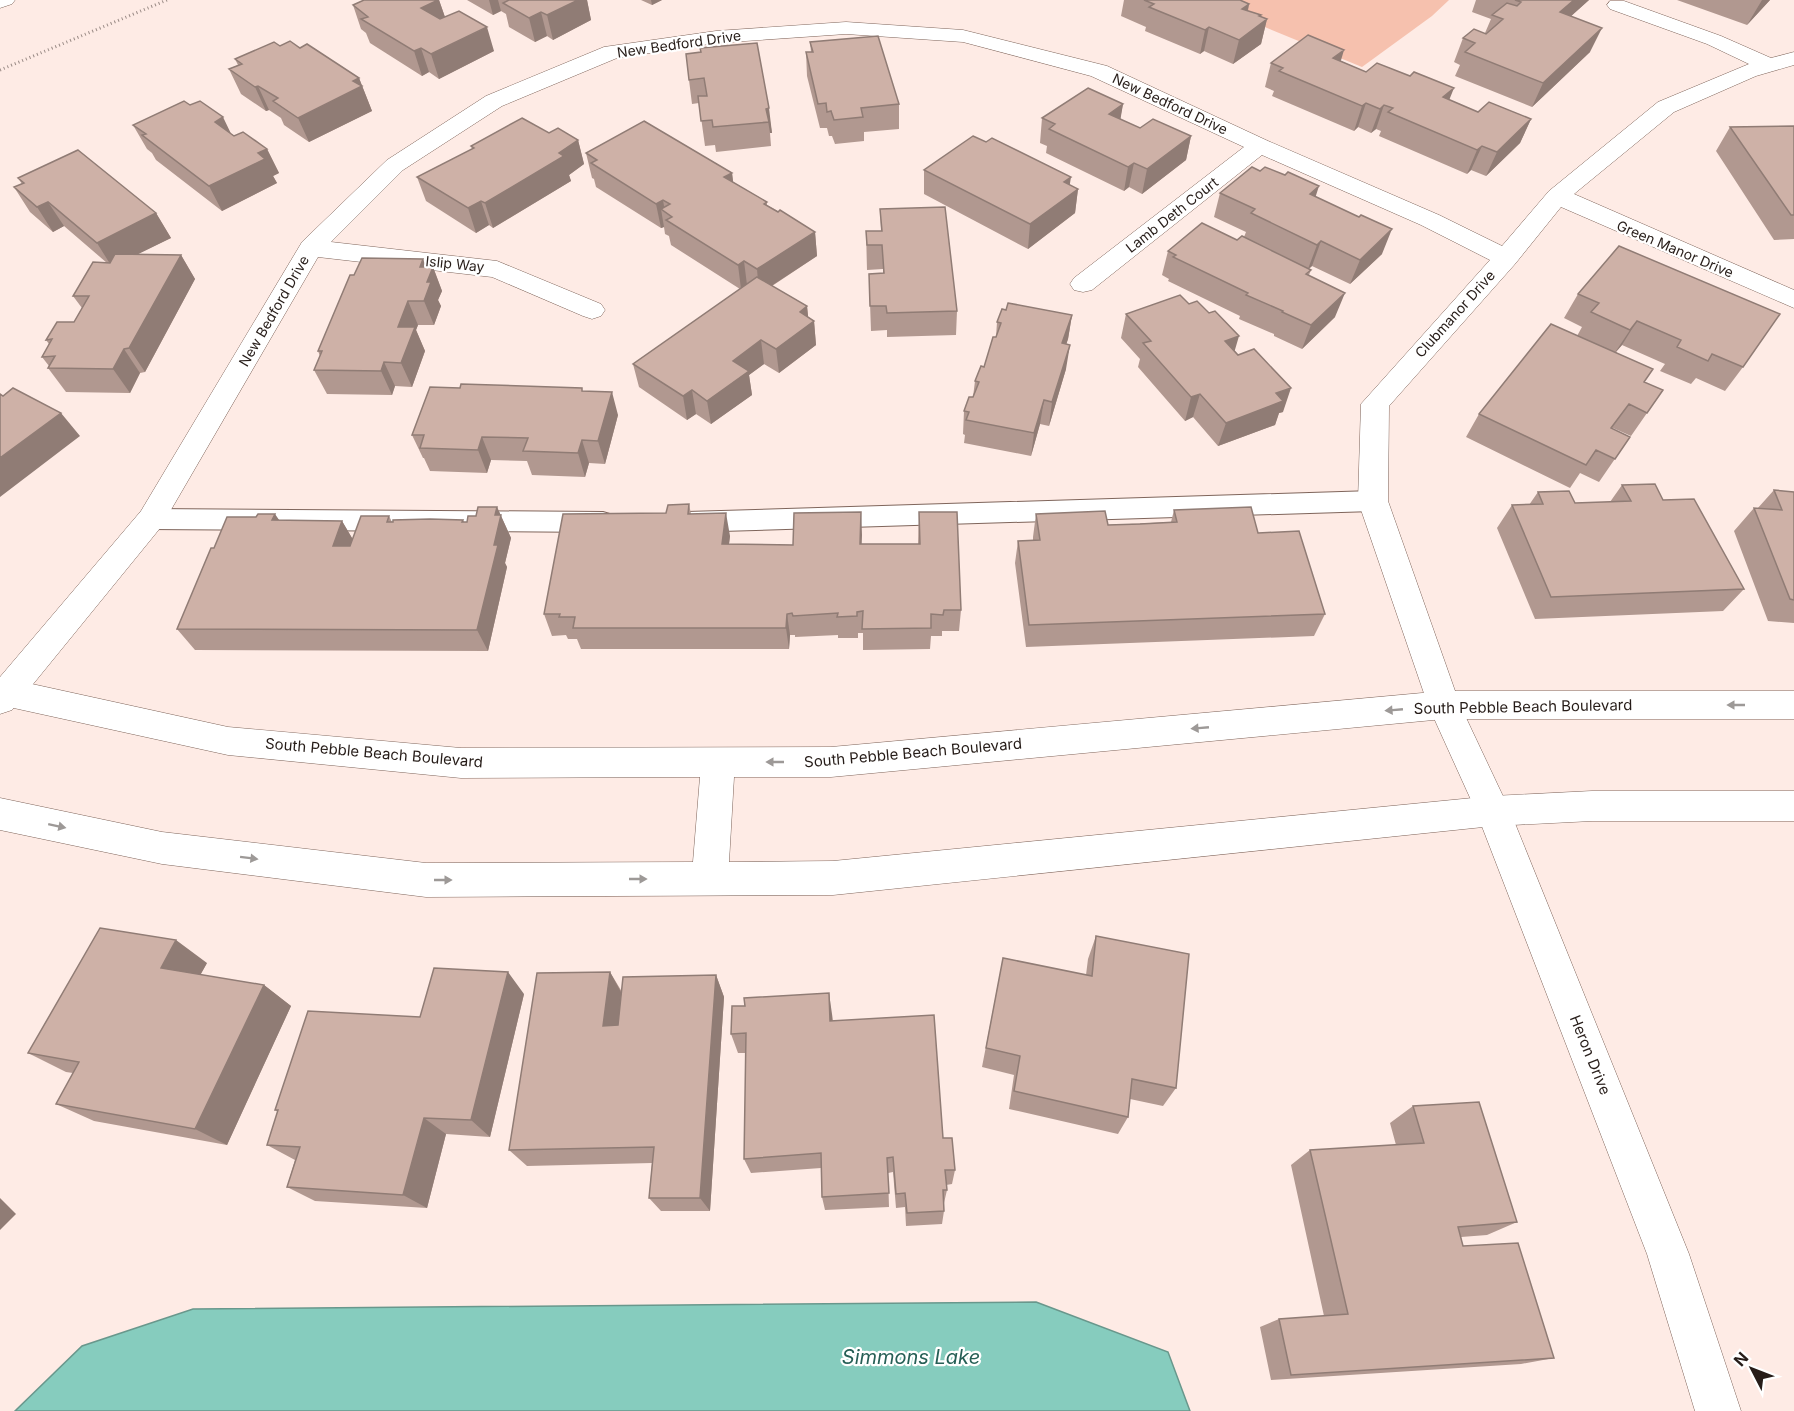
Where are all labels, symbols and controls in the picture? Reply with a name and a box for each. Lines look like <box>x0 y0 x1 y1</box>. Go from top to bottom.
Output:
street label: New Bedford Drive <box>616 26 742 61</box>
street label: New Bedford Drive <box>1110 69 1231 138</box>
street label: Lamb Deth Court <box>1122 173 1222 256</box>
street label: Green Manor Drive <box>1614 216 1736 281</box>
street label: New Bedford Drive <box>235 252 312 369</box>
street label: Islip Way <box>425 252 485 275</box>
street label: Clubmanor Drive <box>1411 267 1498 361</box>
street label: South Pebble Beach Boulevard <box>1414 695 1632 718</box>
one-way arrow <box>1726 700 1745 710</box>
one-way arrow <box>1384 705 1403 715</box>
one-way arrow <box>1190 723 1209 733</box>
street label: South Pebble Beach Boulevard <box>264 734 484 771</box>
street label: South Pebble Beach Boulevard <box>803 734 1023 771</box>
one-way arrow <box>766 757 785 767</box>
one-way arrow <box>48 822 67 831</box>
one-way arrow <box>240 854 259 863</box>
one-way arrow <box>629 874 648 884</box>
one-way arrow <box>434 875 453 885</box>
street label: Heron Drive <box>1566 1012 1615 1098</box>
north arrow <box>1722 1339 1782 1399</box>
water label: Simmons Lake <box>842 1345 980 1369</box>
text: N <box>1729 1348 1752 1370</box>

